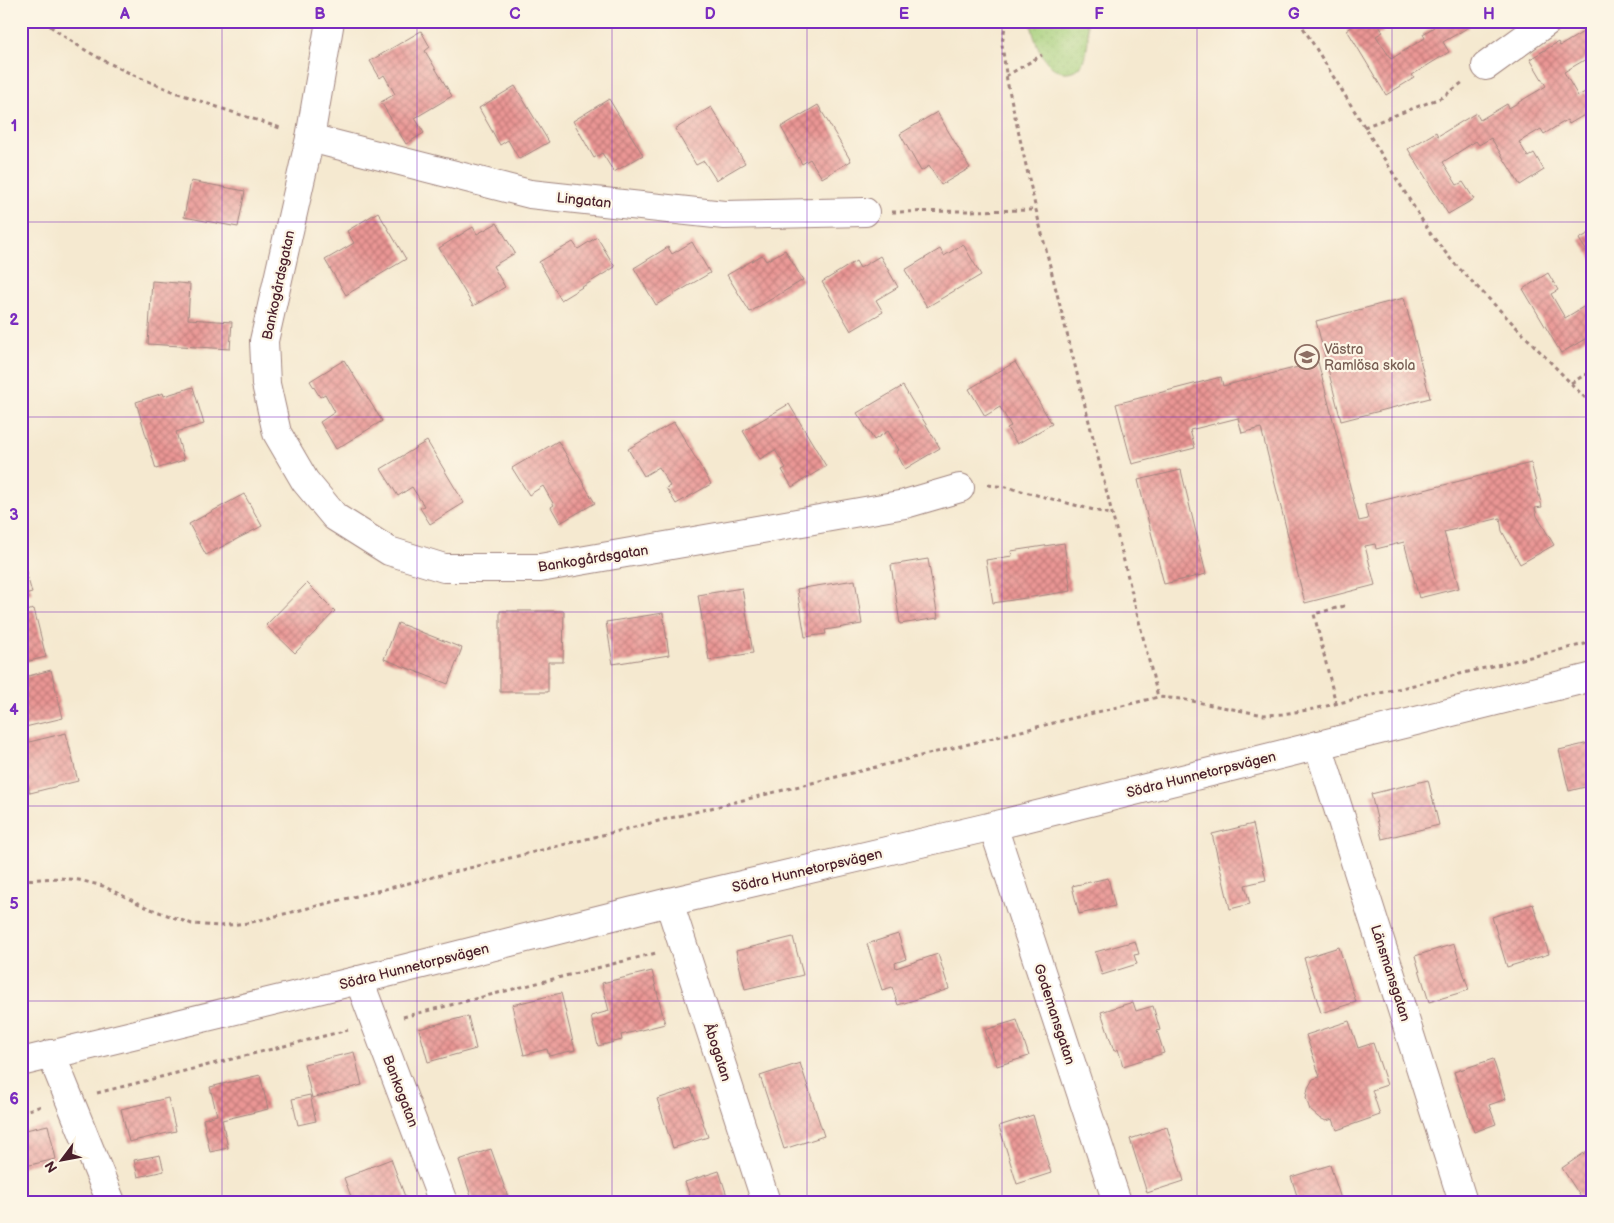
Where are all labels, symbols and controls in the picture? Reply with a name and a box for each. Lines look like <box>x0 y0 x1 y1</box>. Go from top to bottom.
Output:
text: A <box>119 5 130 24</box>
text: B <box>314 5 326 24</box>
text: C <box>509 5 521 24</box>
text: D <box>704 5 716 24</box>
text: E <box>899 5 909 24</box>
text: F <box>1094 5 1104 24</box>
text: G <box>1288 5 1300 24</box>
text: H <box>1483 5 1495 24</box>
text: 1 <box>11 117 17 136</box>
street label: Lingatan <box>556 189 612 212</box>
street label: Bankogårdsgatan <box>259 229 298 341</box>
text: 2 <box>9 311 19 330</box>
place label: Västra Ramlösa skola <box>1324 341 1416 374</box>
school or university icon: Västra Ramlösa skola <box>1294 344 1320 370</box>
text: 3 <box>9 506 19 525</box>
street label: Bankogårdsgatan <box>537 541 650 576</box>
text: 4 <box>9 701 19 720</box>
street label: Södra Hunnetorpsvägen <box>1124 748 1278 801</box>
street label: Södra Hunnetorpsvägen <box>730 845 884 896</box>
text: 5 <box>9 895 19 914</box>
street label: Länsmansgatan <box>1367 923 1414 1024</box>
street label: Södra Hunnetorpsvägen <box>337 940 491 993</box>
street label: Godemansgatan <box>1030 962 1079 1067</box>
street label: Åbogatan <box>700 1020 737 1083</box>
street label: Bankogatan <box>379 1053 422 1130</box>
text: 6 <box>9 1090 19 1109</box>
north arrow <box>38 1136 88 1186</box>
text: N <box>41 1158 61 1176</box>

